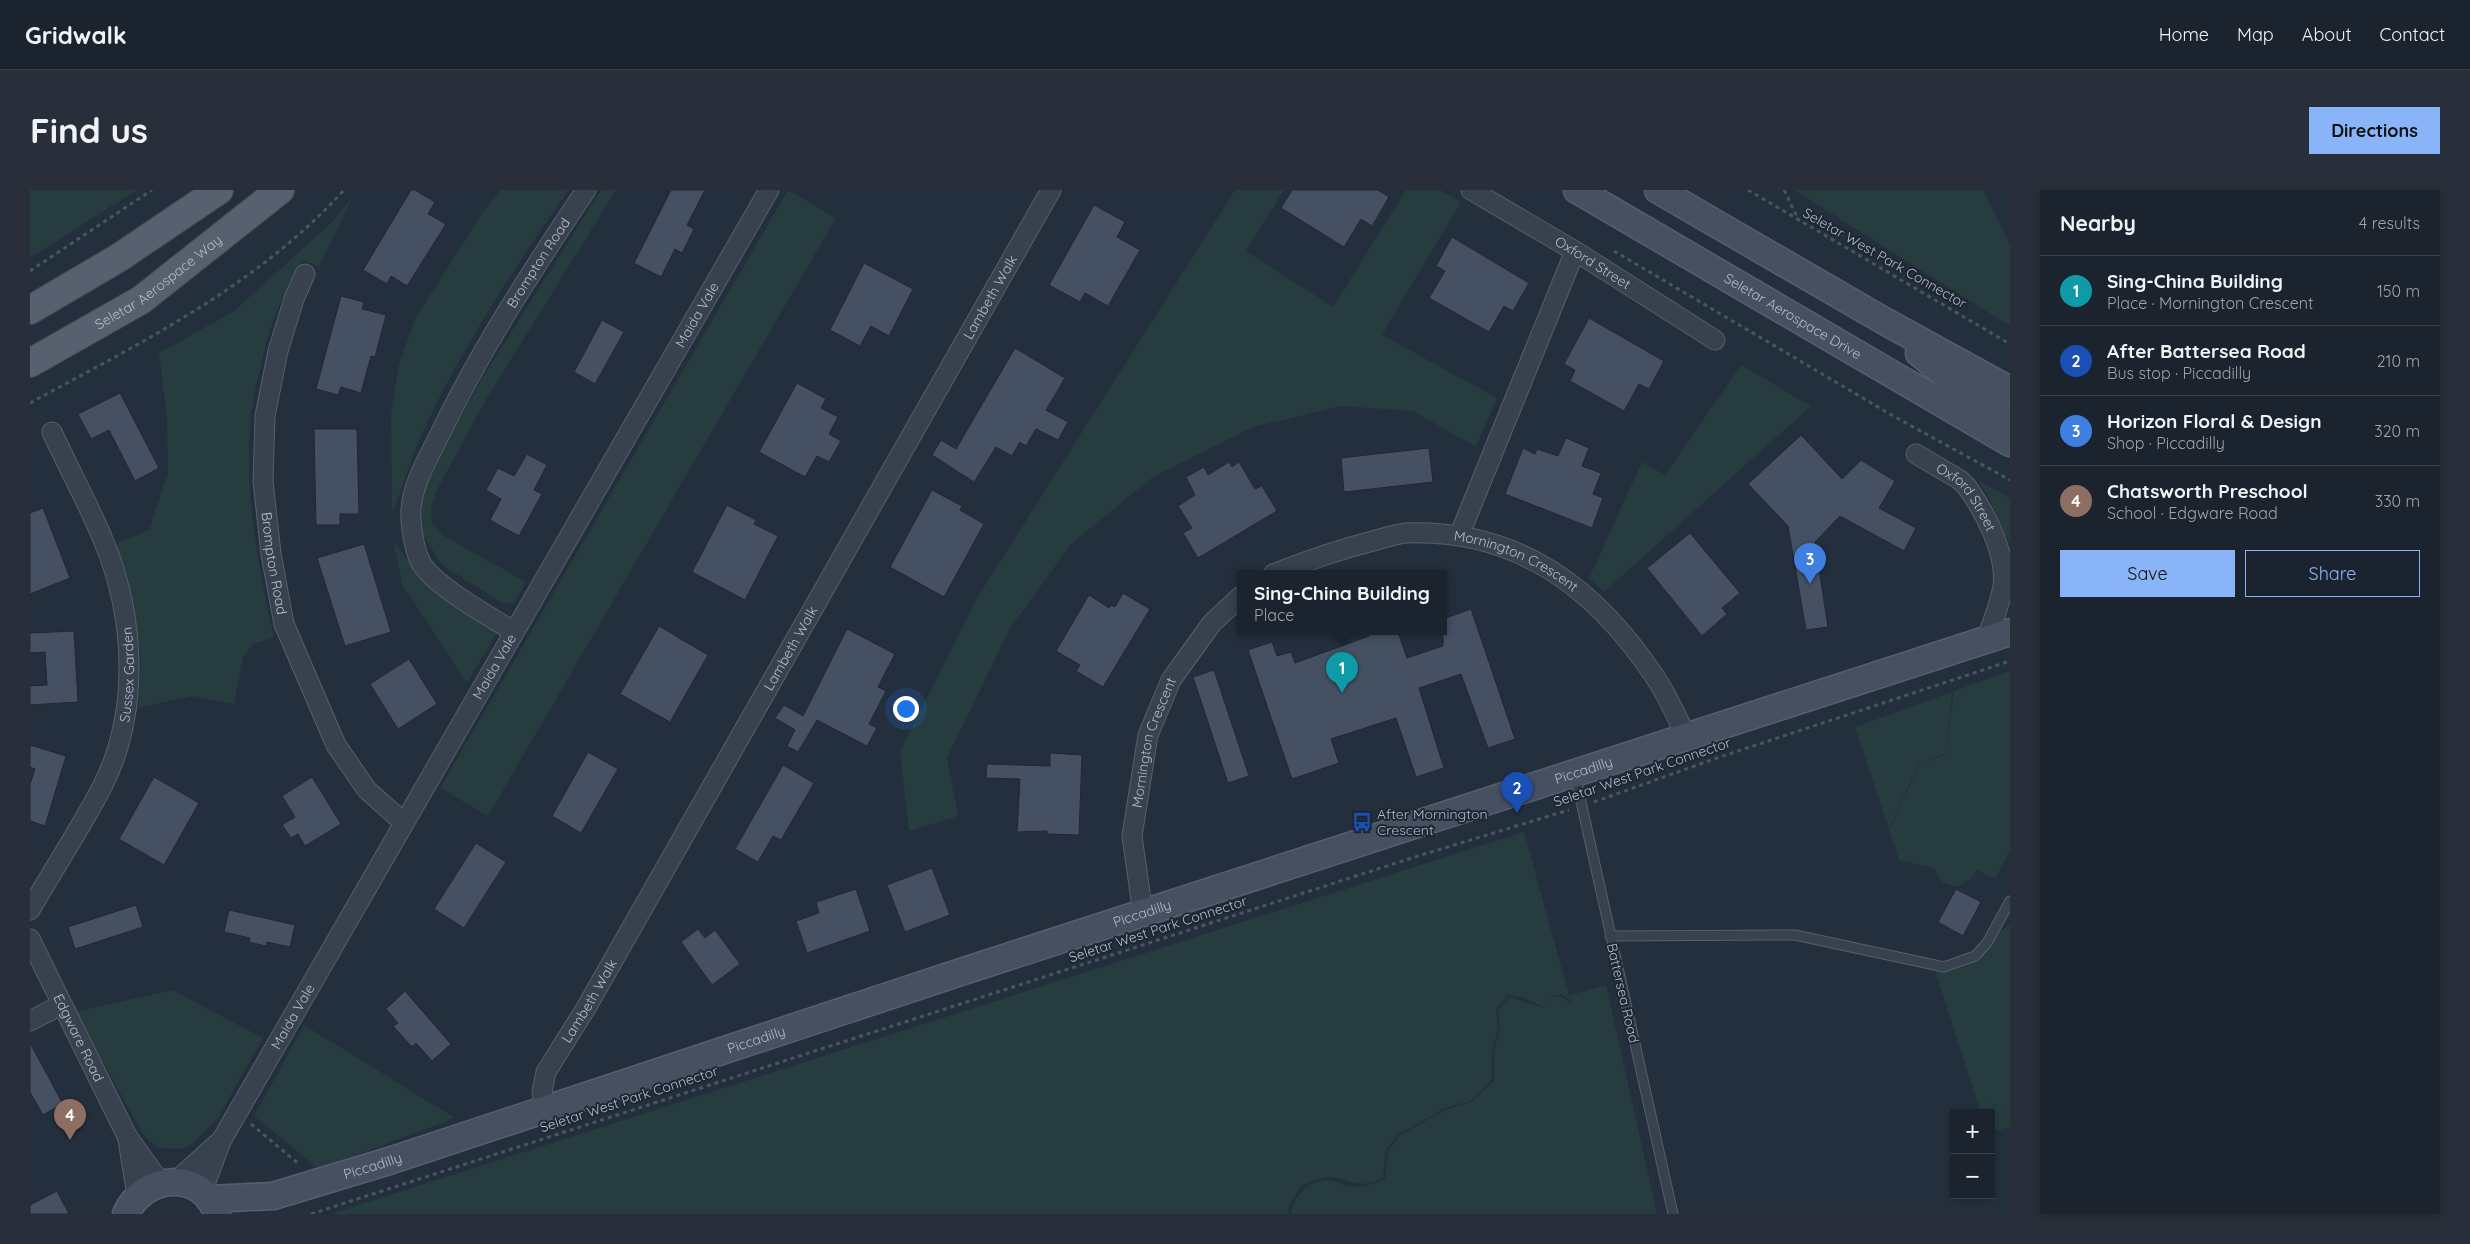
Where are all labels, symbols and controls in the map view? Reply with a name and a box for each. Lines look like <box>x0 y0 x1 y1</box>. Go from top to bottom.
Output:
text: Gridwalk <box>25 20 127 50</box>
text: Home <box>2159 23 2209 46</box>
text: Map <box>2237 23 2274 46</box>
text: About <box>2302 23 2352 46</box>
text: Contact <box>2380 23 2445 46</box>
button: Directions <box>2309 107 2440 154</box>
text: Find us <box>30 108 148 152</box>
street label: Seletar West Park Connector <box>1800 204 1971 313</box>
text: Nearby <box>2060 210 2136 236</box>
text: 4 results <box>2359 213 2420 233</box>
street label: Brompton Road <box>503 214 574 311</box>
street label: Seletar Aerospace Way <box>92 231 225 333</box>
street label: Oxford Street <box>1552 232 1634 293</box>
street label: Lambeth Walk <box>959 252 1021 343</box>
street label: Seletar Aerospace Drive <box>1721 269 1865 363</box>
text: Sing-China Building <box>2107 269 2283 293</box>
street label: Maida Vale <box>671 279 723 351</box>
text: 1 <box>2073 281 2079 301</box>
text: 150 m <box>2377 281 2420 301</box>
text: Place · Mornington Crescent <box>2107 293 2313 313</box>
text: After Battersea Road <box>2107 339 2306 363</box>
text: 2 <box>2071 351 2081 371</box>
text: 210 m <box>2377 351 2420 371</box>
text: Bus stop · Piccadilly <box>2107 363 2251 383</box>
text: Horizon Floral & Design <box>2107 409 2321 433</box>
text: 3 <box>2072 421 2080 441</box>
text: 320 m <box>2374 421 2420 441</box>
text: Shop · Piccadilly <box>2107 433 2225 453</box>
street label: Oxford Street <box>1933 459 2000 534</box>
text: Chatsworth Preschool <box>2107 479 2308 503</box>
text: 4 <box>2071 491 2081 511</box>
text: 330 m <box>2375 491 2420 511</box>
text: School · Edgware Road <box>2107 503 2278 523</box>
street label: Brompton Road <box>257 511 291 616</box>
street label: Mornington Crescent <box>1453 526 1582 596</box>
pin: 3 <box>1794 543 1826 584</box>
button: Save <box>2060 550 2235 597</box>
button: Share <box>2245 550 2420 597</box>
popup <box>1237 570 1447 635</box>
text: Sing-China Building <box>1254 581 1430 605</box>
street label: Lambeth Walk <box>759 603 822 694</box>
text: Place <box>1254 605 1294 625</box>
street label: Sussex Garden <box>115 626 138 724</box>
street label: Maida Vale <box>468 631 520 702</box>
pin: 1 <box>1326 652 1358 693</box>
street label: Mornington Crescent <box>1128 674 1180 809</box>
your location <box>893 696 919 722</box>
street label: Seletar West Park Connector <box>1551 733 1734 811</box>
street label: Piccadilly <box>1552 752 1615 788</box>
pin: 2 <box>1501 772 1533 813</box>
place label: After Mornington Crescent <box>1377 805 1488 839</box>
bus stop icon: After Mornington Crescent <box>1351 811 1373 833</box>
street label: Seletar West Park Connector <box>1067 891 1250 966</box>
street label: Piccadilly <box>1111 895 1173 931</box>
street label: Battersea Road <box>1603 941 1643 1045</box>
street label: Lambeth Walk <box>557 956 621 1046</box>
street label: Maida Vale <box>267 981 319 1053</box>
street label: Edgware Road <box>49 991 108 1085</box>
street label: Piccadilly <box>725 1022 788 1058</box>
street label: Seletar West Park Connector <box>538 1061 721 1136</box>
pin: 4 <box>54 1099 86 1140</box>
map controls <box>1950 1109 1995 1199</box>
button: + <box>1950 1109 1995 1154</box>
street label: Piccadilly <box>341 1148 404 1183</box>
button: − <box>1950 1154 1995 1199</box>

